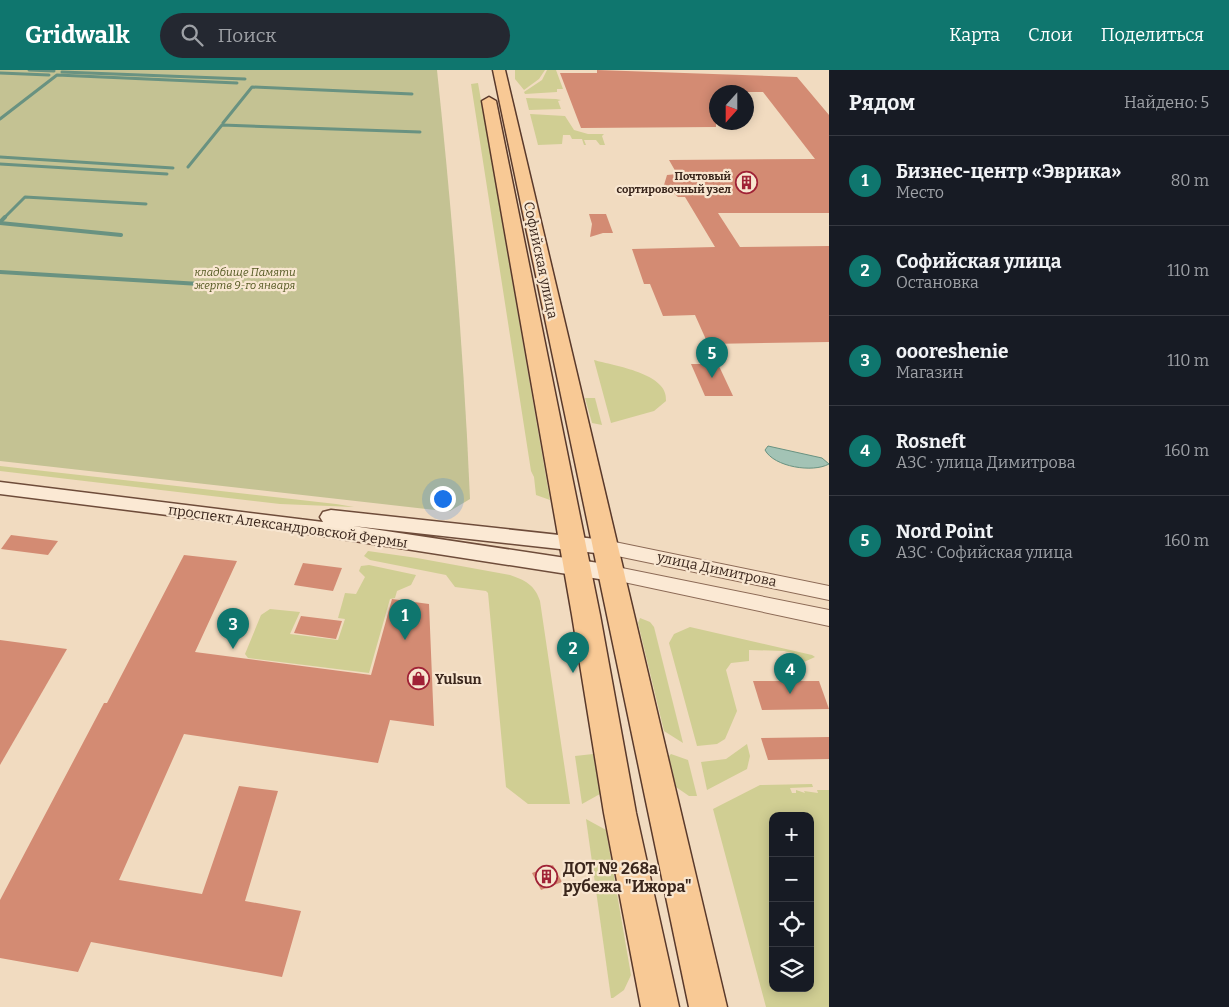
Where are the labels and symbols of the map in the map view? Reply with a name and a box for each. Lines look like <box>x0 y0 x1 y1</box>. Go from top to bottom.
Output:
north arrow <box>709 85 754 130</box>
place label: Почтовый сортировочный узел <box>616 170 732 196</box>
building icon: Почтовый сортировочный узел <box>735 170 759 194</box>
street label: Софийская улица <box>520 200 561 321</box>
park label: кладбище Памяти жертв 9-го января <box>194 266 296 292</box>
pin: 5 <box>696 337 728 378</box>
your location <box>430 486 456 512</box>
street label: проспект Александровской Фермы <box>167 501 409 552</box>
street label: улица Димитрова <box>655 548 778 591</box>
pin: 1 <box>389 599 421 640</box>
pin: 3 <box>217 608 249 649</box>
pin: 2 <box>557 632 589 673</box>
pin: 4 <box>774 653 806 694</box>
shop icon: Yulsun <box>407 667 431 691</box>
place label: Yulsun <box>435 671 482 688</box>
place label: ДОТ № 268а рубежа "Ижора" <box>563 859 692 896</box>
building icon: ДОТ № 268а рубежа "Ижора" <box>535 865 559 889</box>

